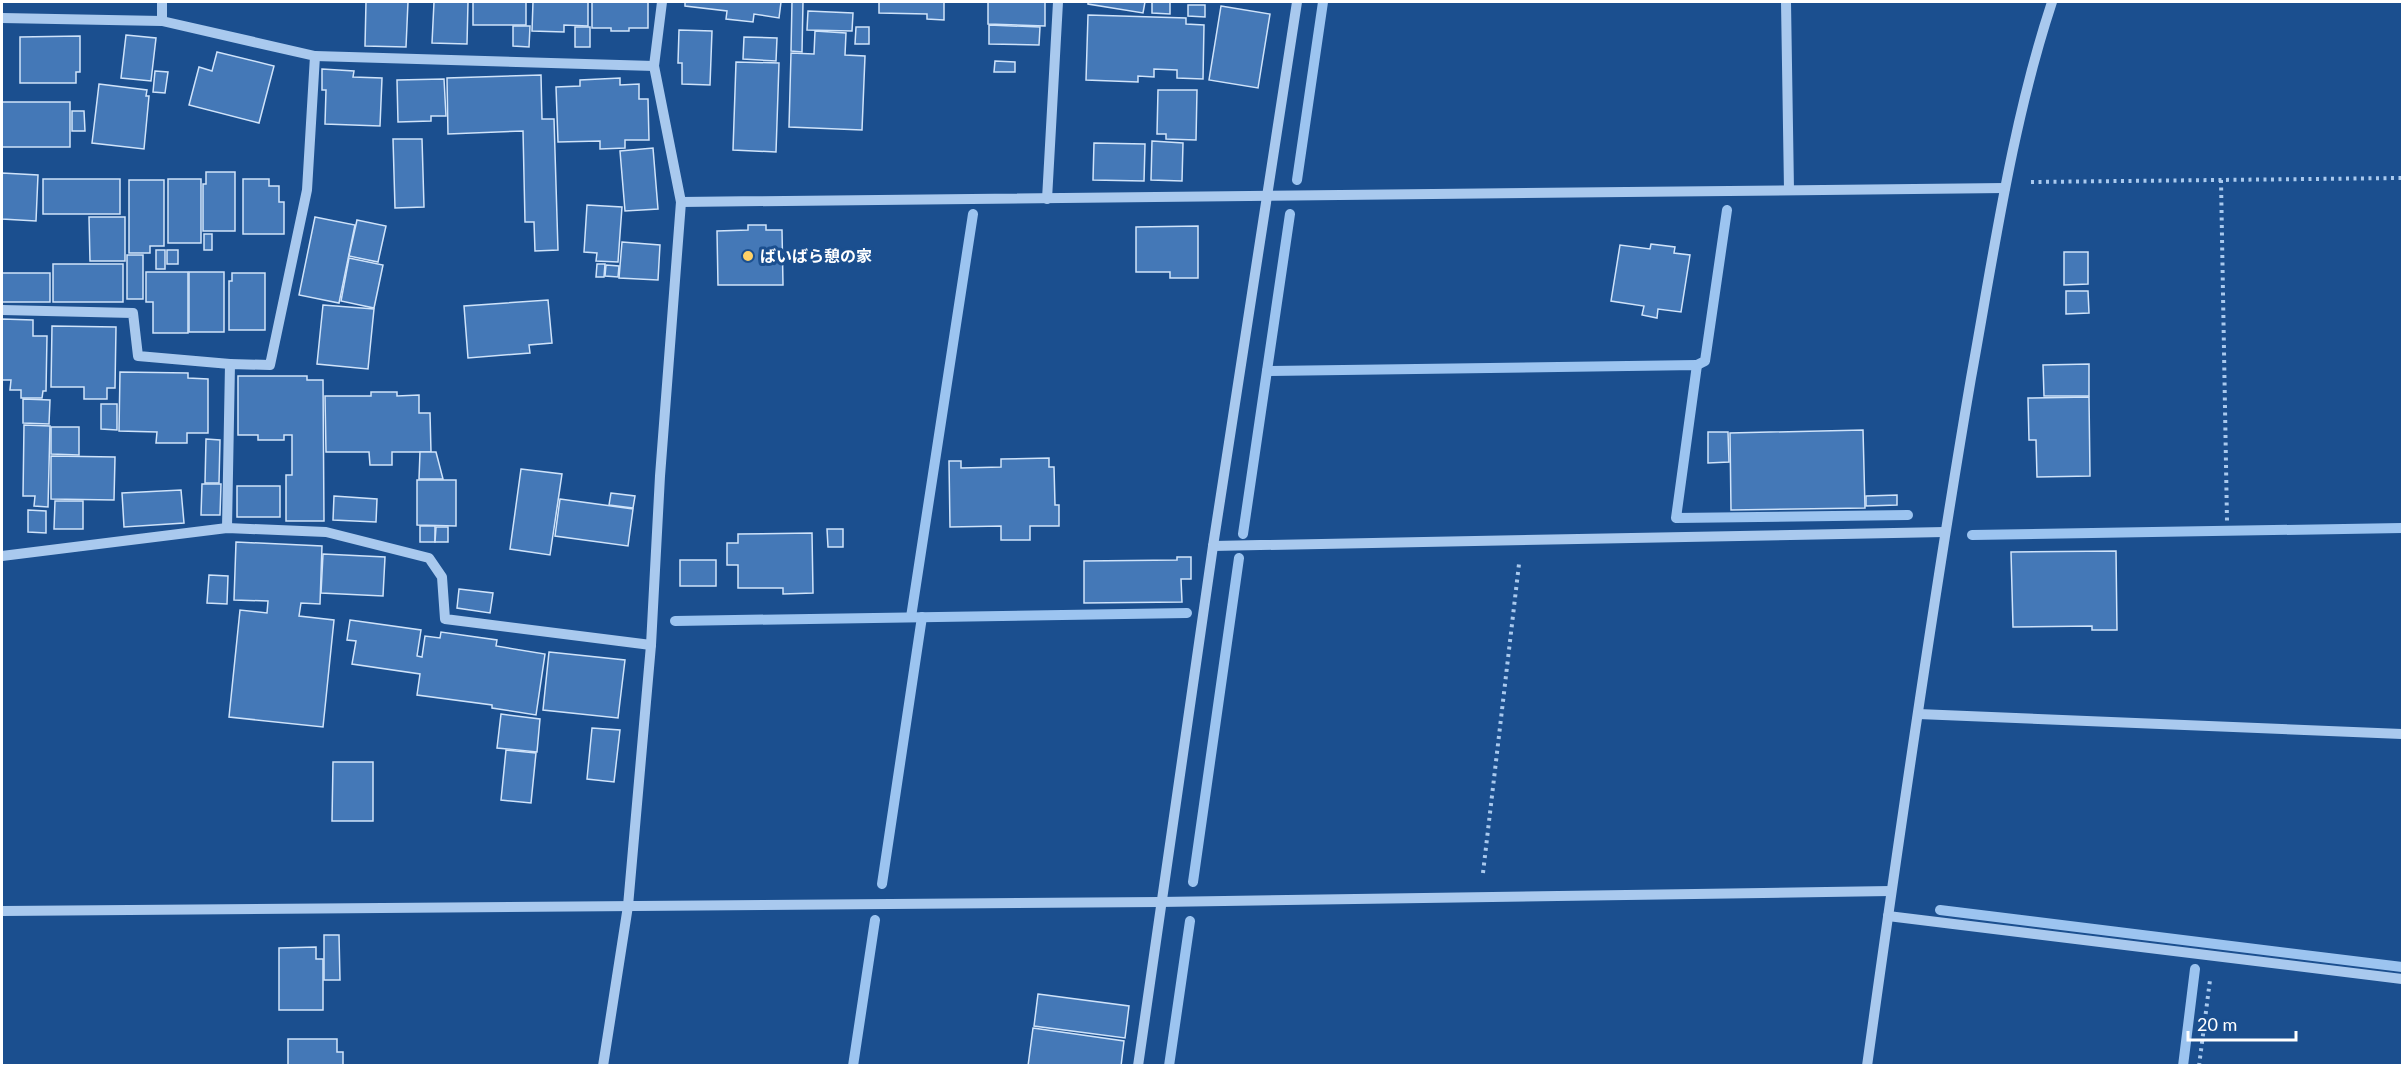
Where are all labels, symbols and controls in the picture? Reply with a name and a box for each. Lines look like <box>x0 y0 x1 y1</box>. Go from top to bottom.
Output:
place label: ばいばら憩の家 <box>760 246 872 265</box>
marker: ばいばら憩の家 <box>741 249 755 263</box>
scale bar <box>2188 1004 2296 1042</box>
text: 20 m <box>2197 1013 2237 1035</box>

